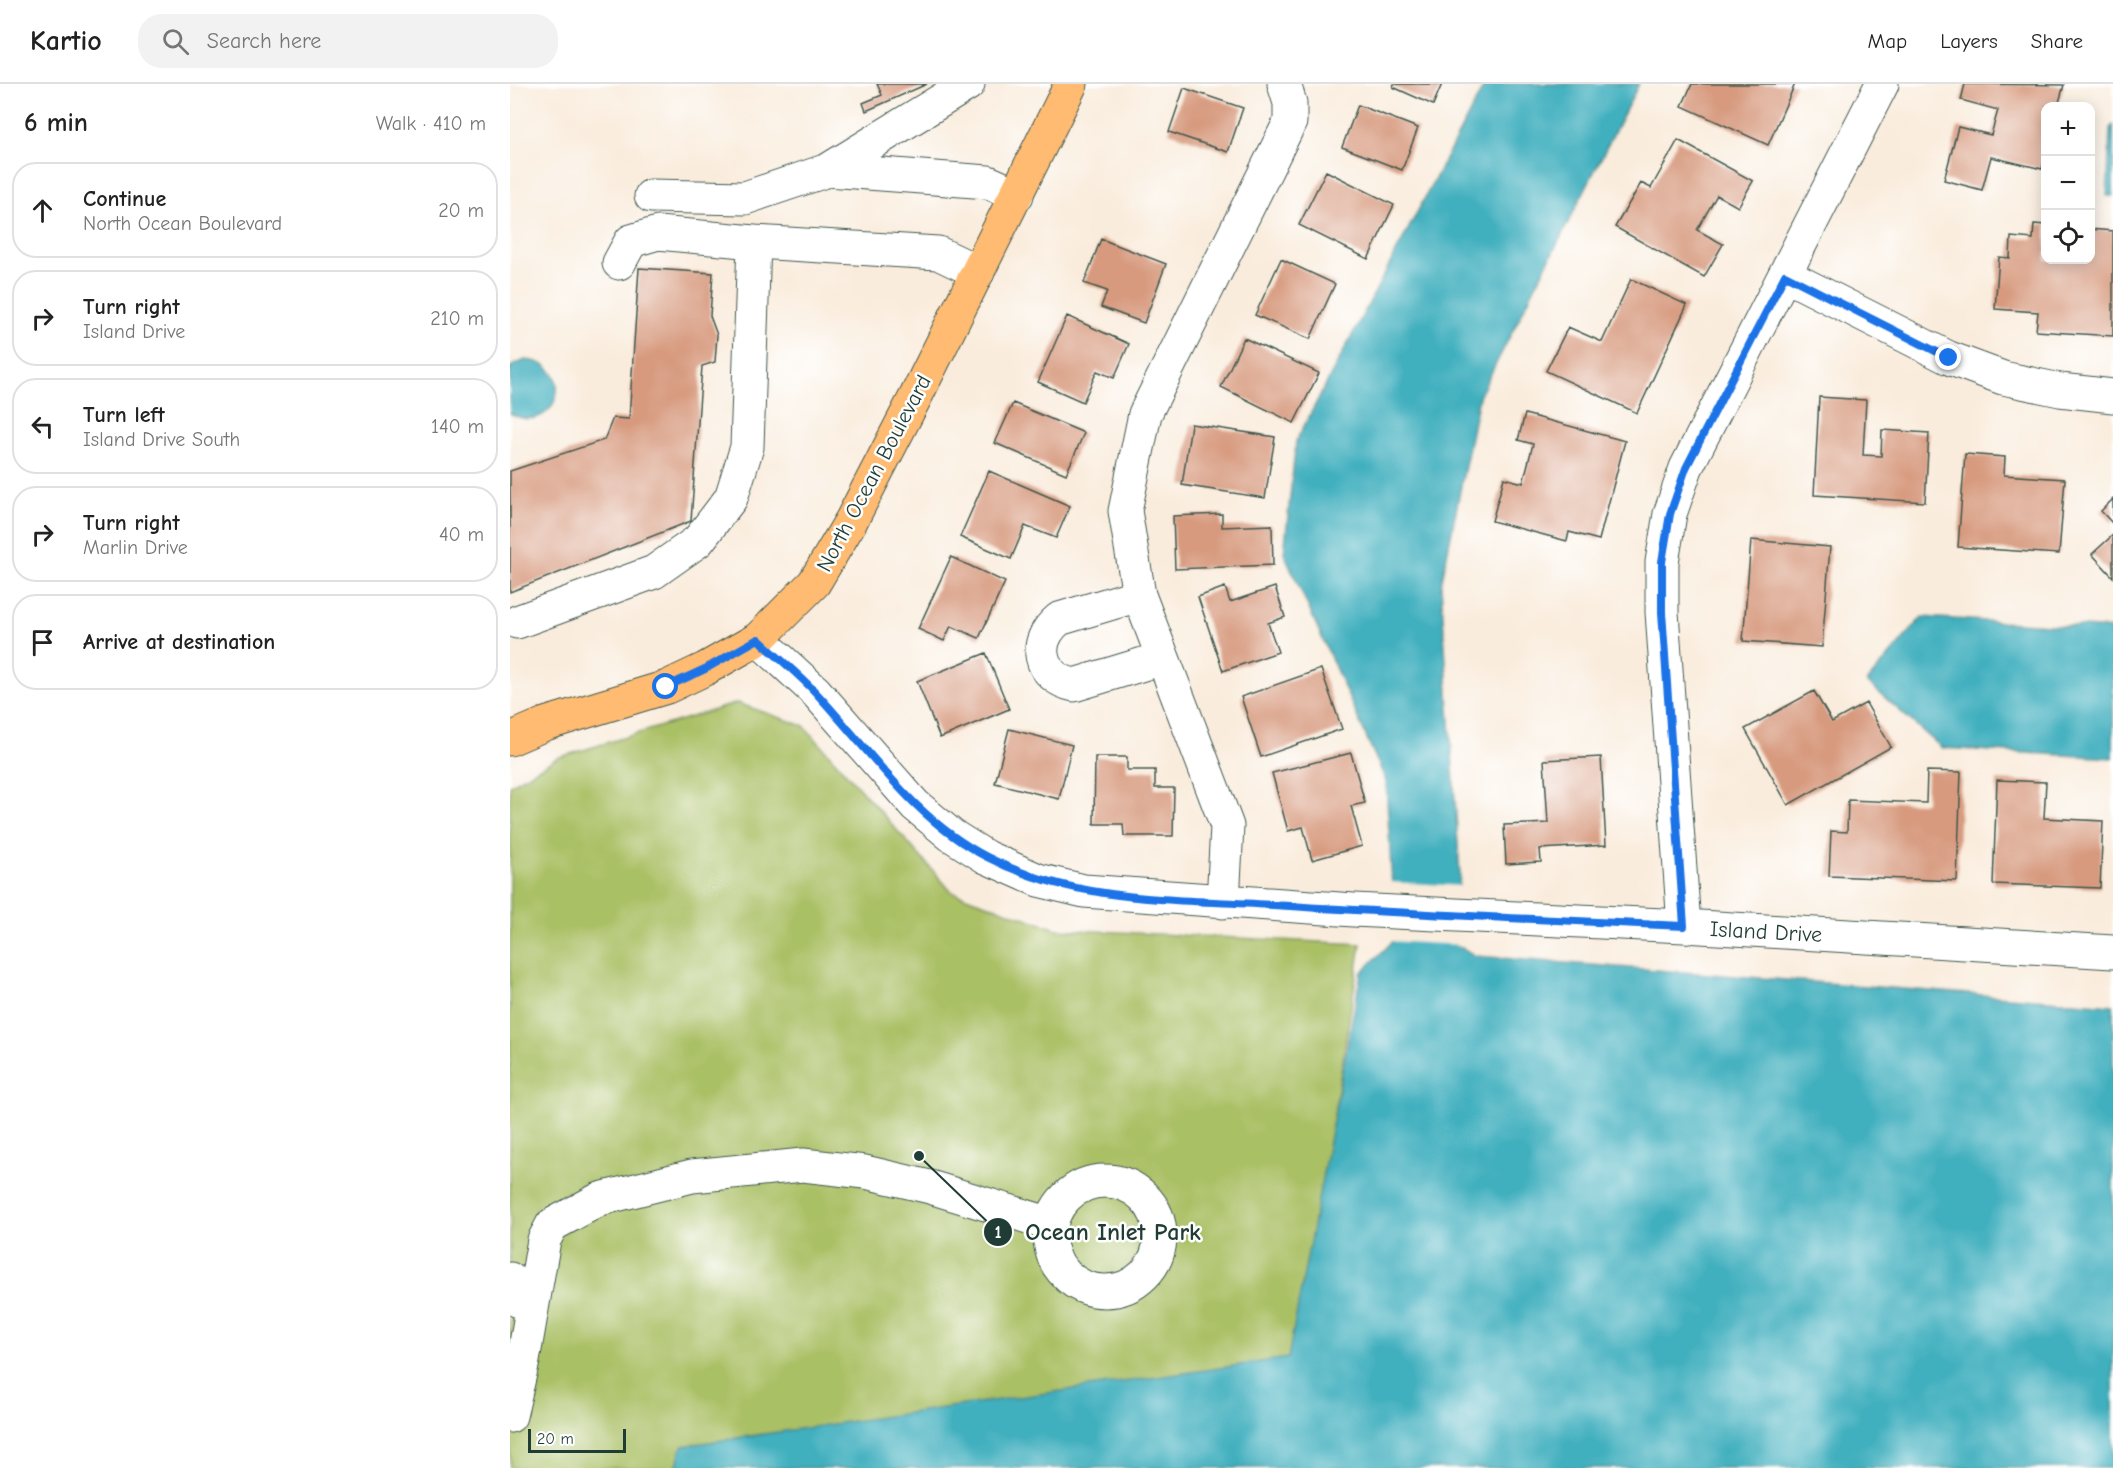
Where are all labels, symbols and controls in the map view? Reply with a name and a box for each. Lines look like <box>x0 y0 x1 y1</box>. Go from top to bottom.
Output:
search box <box>138 14 558 68</box>
text: Kartio <box>30 25 102 57</box>
icon: search <box>159 25 192 58</box>
text: Search here <box>207 28 321 54</box>
text: Map <box>1868 29 1907 53</box>
text: Layers <box>1940 29 1998 53</box>
text: Share <box>2031 29 2083 53</box>
map controls <box>2041 102 2095 264</box>
button: + <box>2041 102 2095 156</box>
text: 6 min <box>24 108 88 138</box>
text: Walk · 410 m <box>376 112 486 135</box>
button: − <box>2041 156 2095 210</box>
text: Continue <box>83 186 166 212</box>
icon: ahead <box>26 194 59 227</box>
text: 20 m <box>438 199 484 222</box>
button: locate <box>2041 210 2095 264</box>
text: North Ocean Boulevard <box>83 212 282 235</box>
text: Turn right <box>83 294 180 320</box>
icon: right <box>26 302 59 335</box>
text: 210 m <box>430 307 484 330</box>
text: Island Drive <box>83 320 185 343</box>
route end <box>1935 344 1961 370</box>
street label: North Ocean Boulevard <box>811 371 937 576</box>
text: Turn left <box>83 402 165 428</box>
icon: left <box>26 410 59 443</box>
text: 140 m <box>431 415 484 438</box>
text: Island Drive South <box>83 428 240 451</box>
text: Turn right <box>83 510 180 536</box>
icon: right <box>26 518 59 551</box>
text: 40 m <box>439 523 484 546</box>
text: Marlin Drive <box>83 536 188 559</box>
icon: arrive <box>26 626 59 659</box>
text: Arrive at destination <box>83 629 275 655</box>
route start <box>652 673 678 699</box>
street label: Island Drive <box>1709 916 1823 948</box>
callout: Ocean Inlet Park <box>983 1211 1212 1253</box>
text: Ocean Inlet Park <box>1025 1218 1201 1246</box>
text: 1 <box>994 1222 1002 1243</box>
scale bar <box>528 1426 626 1454</box>
text: 20 m <box>537 1430 574 1448</box>

